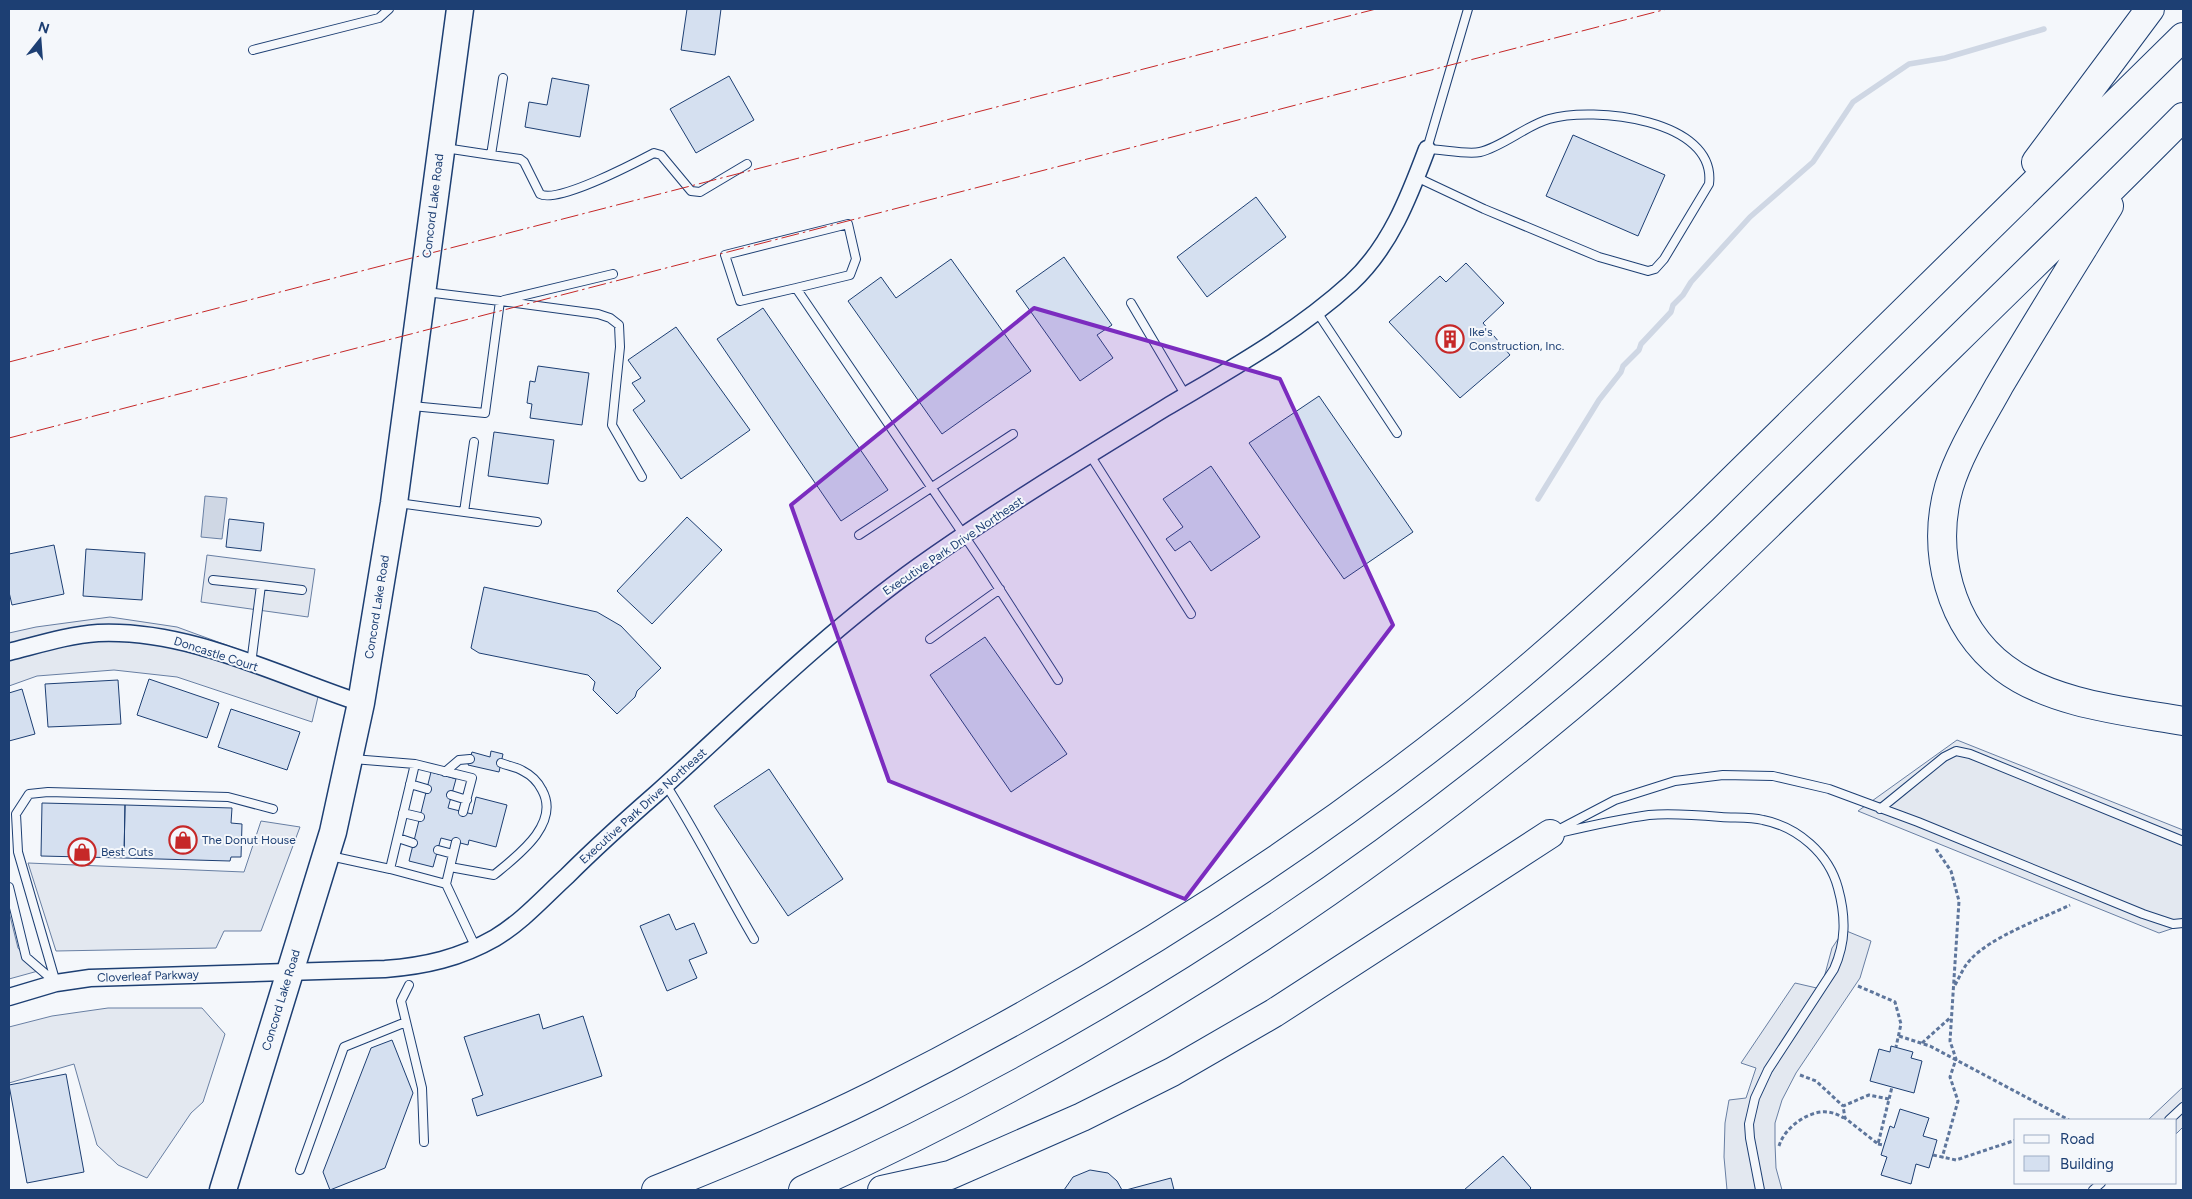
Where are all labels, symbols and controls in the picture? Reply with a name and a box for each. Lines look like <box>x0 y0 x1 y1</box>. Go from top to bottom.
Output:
north arrow <box>15 15 65 65</box>
text: N <box>36 18 51 38</box>
street label: Concord Lake Road <box>420 153 446 259</box>
building icon: Ike's Construction, Inc. <box>1435 324 1465 354</box>
place label: Ike's Construction, Inc. <box>1469 325 1564 353</box>
street label: Executive Park Drive Northeast <box>880 493 1026 598</box>
street label: Concord Lake Road <box>362 554 392 660</box>
street label: Doncastle Court <box>172 634 260 674</box>
street label: Executive Park Drive Northeast <box>577 745 710 867</box>
shop icon: The Donut House <box>168 825 198 855</box>
place label: The Donut House <box>202 833 296 847</box>
shop icon: Best Cuts <box>67 837 97 867</box>
place label: Best Cuts <box>101 845 154 859</box>
street label: Concord Lake Road <box>259 948 303 1052</box>
street label: Cloverleaf Parkway <box>97 967 200 985</box>
legend <box>2014 1119 2177 1184</box>
text: Road <box>2060 1130 2095 1148</box>
text: Building <box>2060 1155 2114 1173</box>

